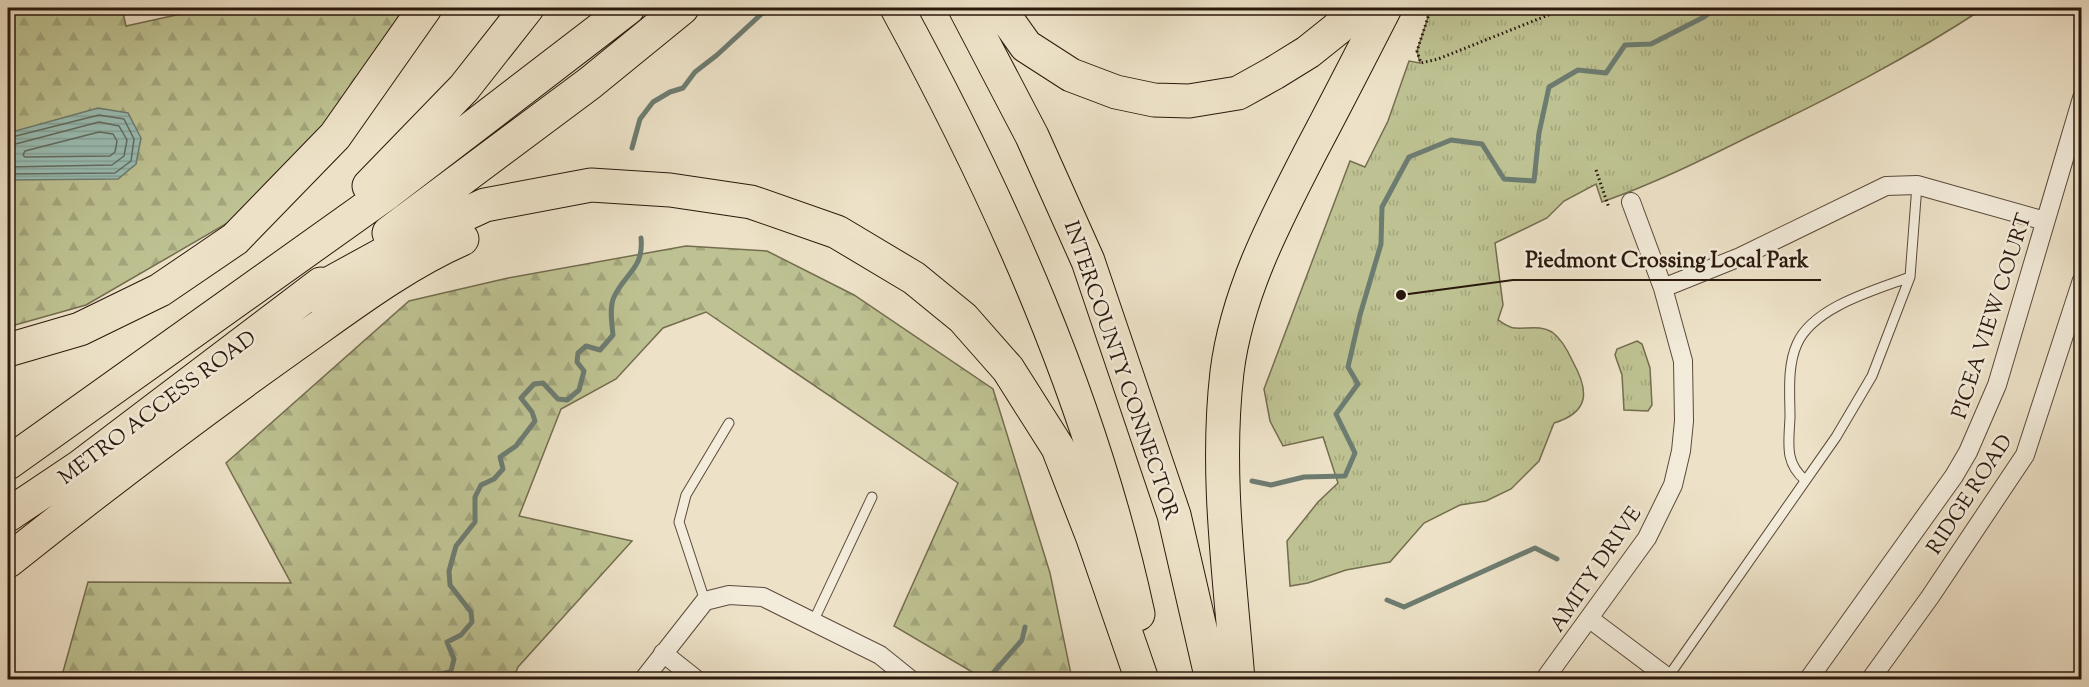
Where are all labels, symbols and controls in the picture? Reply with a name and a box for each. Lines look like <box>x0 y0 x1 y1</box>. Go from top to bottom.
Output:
street label: PICEA VIEW COURT <box>1946 210 2040 423</box>
street label: INTERCOUNTY CONNECTOR <box>1055 217 1185 524</box>
callout: Piedmont Crossing Local Park <box>1513 240 1821 280</box>
text: Piedmont Crossing Local Park <box>1525 246 1809 278</box>
street label: METRO ACCESS ROAD <box>53 324 263 493</box>
street label: RIDGE ROAD <box>1921 429 2021 561</box>
street label: AMITY DRIVE <box>1543 501 1650 639</box>

